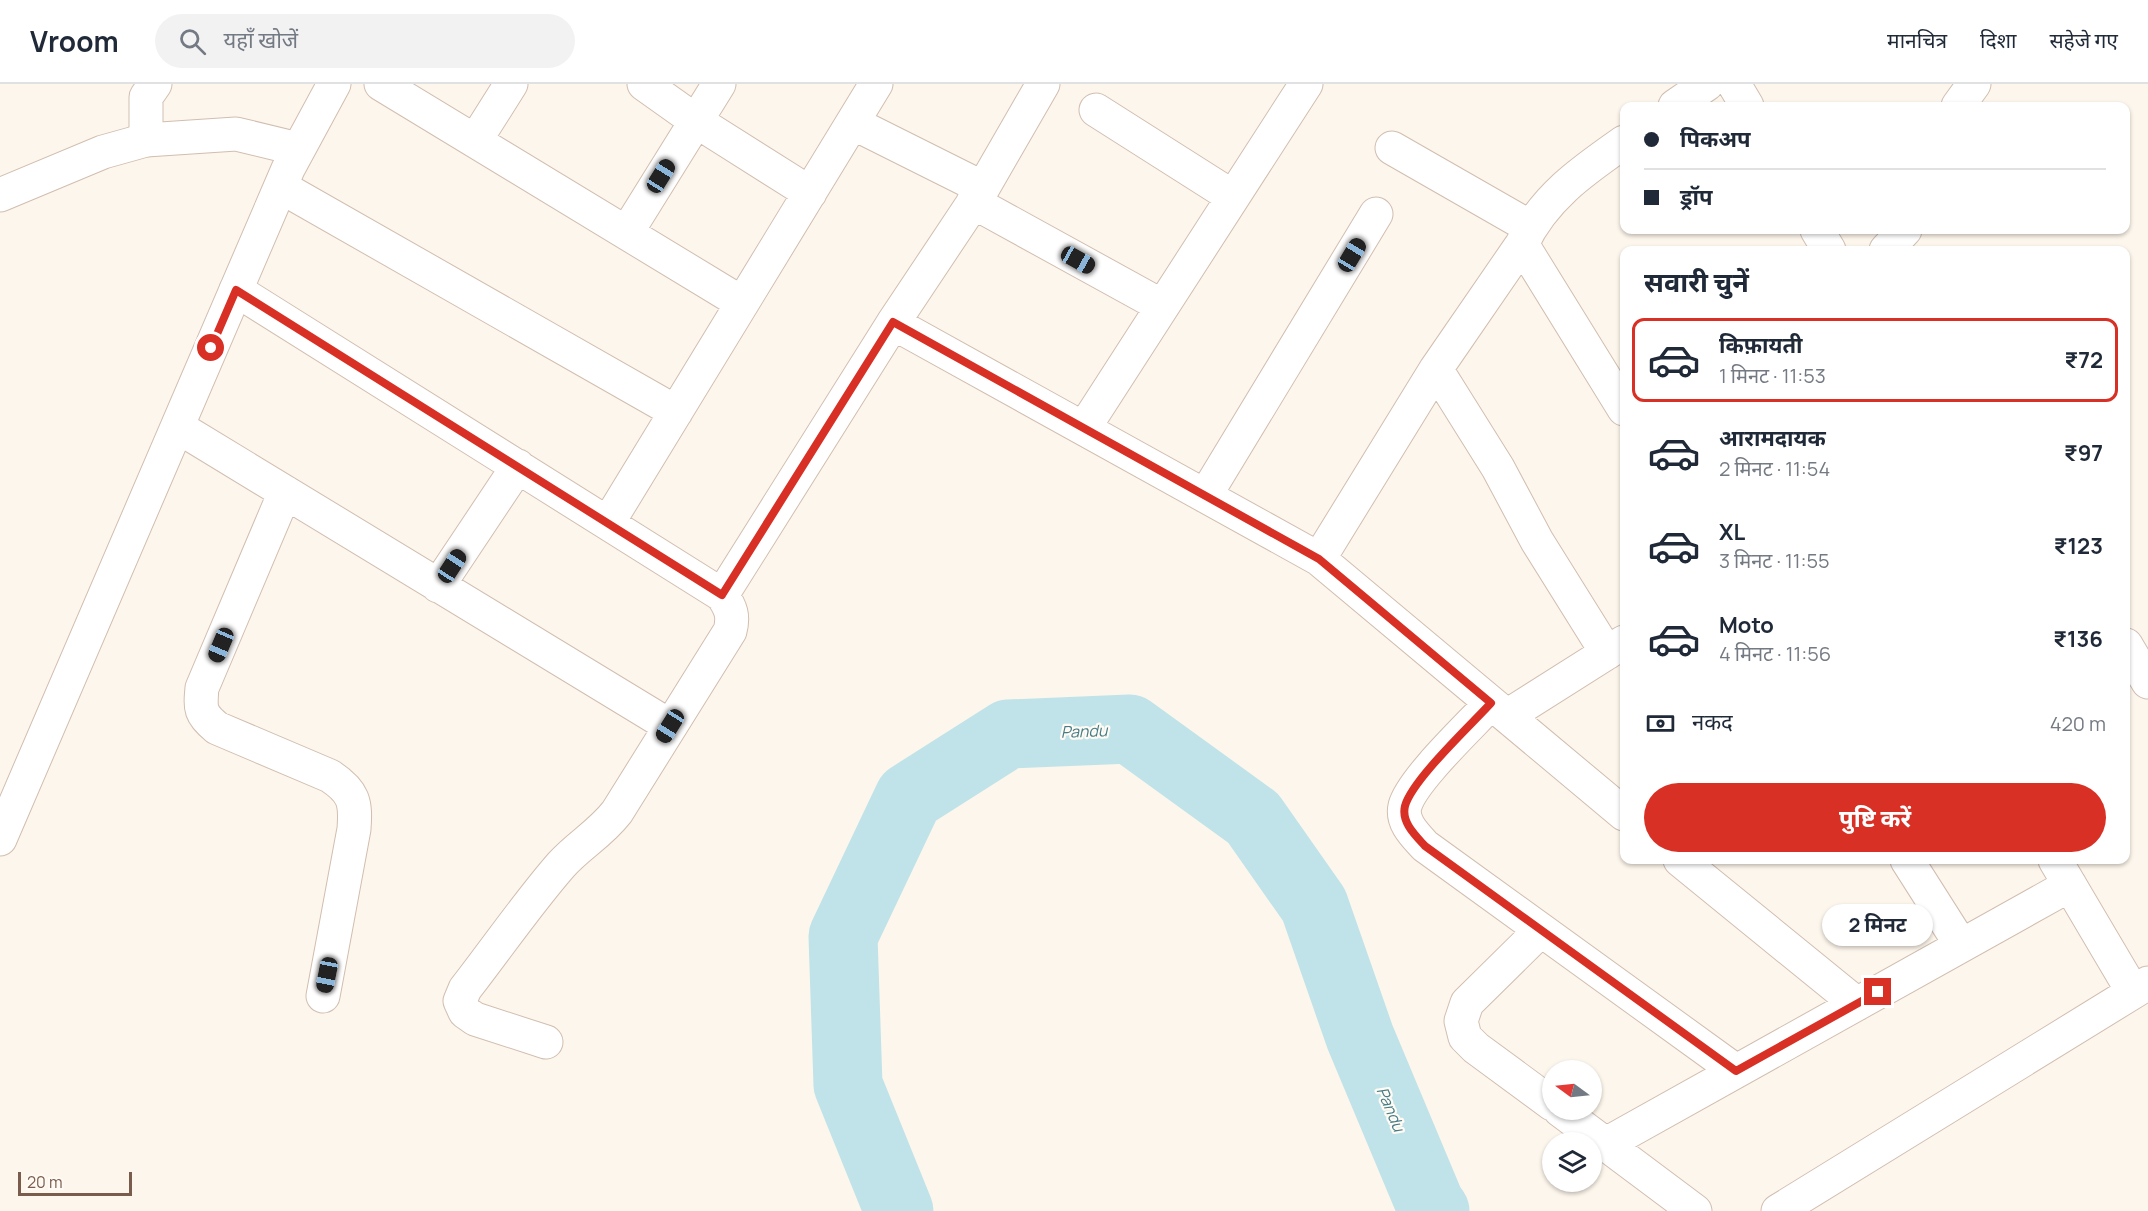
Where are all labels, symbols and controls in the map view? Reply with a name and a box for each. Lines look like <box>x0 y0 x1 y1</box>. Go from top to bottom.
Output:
search box <box>155 14 575 68</box>
text: Vroom <box>30 22 119 60</box>
icon: search <box>176 25 209 58</box>
text: यहाँ खोजें <box>224 25 298 55</box>
text: मानचित्र <box>1887 26 1947 54</box>
text: दिशा <box>1980 26 2016 54</box>
text: सहेजे गए <box>2049 26 2118 54</box>
text: पिकअप <box>1680 124 1751 154</box>
car <box>644 156 678 196</box>
text: ड्रॉप <box>1680 182 1713 212</box>
car <box>1335 235 1369 275</box>
car <box>1058 243 1098 277</box>
text: सवारी चुनें <box>1644 263 1749 300</box>
text: किफ़ायती <box>1719 330 1803 360</box>
icon: car <box>1647 333 1701 387</box>
route start <box>197 334 224 361</box>
text: ₹72 <box>2065 345 2103 375</box>
text: 1 मिनट · 11:53 <box>1719 362 1826 389</box>
text: आरामदायक <box>1719 423 1826 453</box>
icon: car <box>1647 426 1701 480</box>
text: ₹97 <box>2064 438 2103 468</box>
text: 2 मिनट · 11:54 <box>1719 455 1830 482</box>
text: XL <box>1719 517 1745 547</box>
icon: car <box>1647 519 1701 573</box>
text: ₹123 <box>2054 531 2103 561</box>
car <box>435 546 469 586</box>
text: 3 मिनट · 11:55 <box>1719 547 1830 574</box>
text: Moto <box>1719 610 1774 640</box>
icon: car <box>1647 612 1701 666</box>
text: ₹136 <box>2053 624 2103 654</box>
car <box>206 625 236 665</box>
text: 4 मिनट · 11:56 <box>1719 640 1831 667</box>
car <box>653 706 687 746</box>
icon: cash <box>1644 707 1677 740</box>
text: नकद <box>1692 707 1733 737</box>
text: 420 m <box>2050 710 2106 737</box>
water label: Pandu <box>1060 719 1109 743</box>
button: पुष्टि करें <box>1644 783 2106 852</box>
callout: 2 मिनट <box>1822 905 1934 947</box>
text: 2 मिनट <box>1849 911 1906 938</box>
car <box>315 956 339 994</box>
route end <box>1864 978 1891 1005</box>
north arrow <box>1542 1060 1602 1120</box>
map controls <box>1542 1060 1602 1192</box>
water label: Pandu <box>1372 1083 1411 1136</box>
button: layers <box>1542 1132 1602 1192</box>
scale bar <box>18 1169 132 1196</box>
text: 20 m <box>27 1171 63 1193</box>

